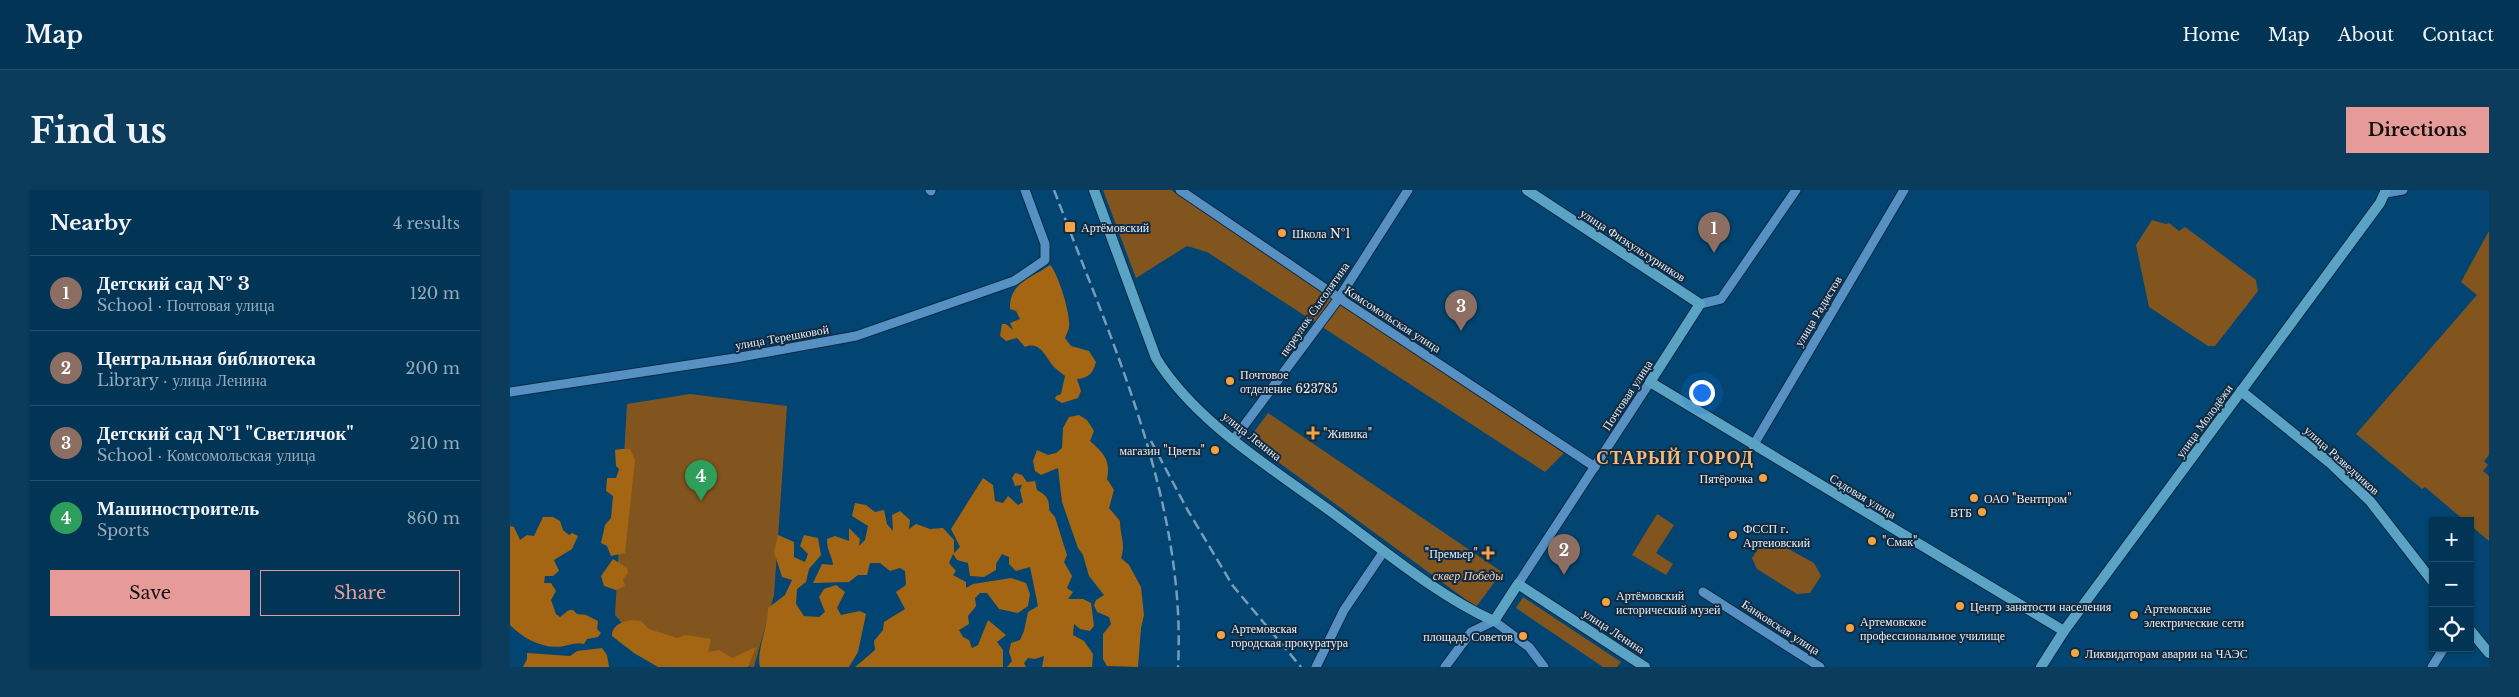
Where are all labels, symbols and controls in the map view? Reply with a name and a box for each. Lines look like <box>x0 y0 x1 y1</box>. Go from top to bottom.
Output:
text: Map <box>25 20 83 49</box>
text: Home <box>2182 24 2240 46</box>
text: Map <box>2268 24 2310 46</box>
text: About <box>2338 24 2394 46</box>
text: Contact <box>2422 24 2494 46</box>
button: Directions <box>2346 107 2489 153</box>
text: Find us <box>30 109 167 152</box>
street label: улица Физкультурников <box>1577 205 1689 285</box>
text: Nearby <box>50 210 131 236</box>
pin: 1 <box>1698 212 1730 253</box>
text: 4 results <box>393 213 460 233</box>
marker: Артёмовский <box>1063 220 1077 234</box>
place label: Артёмовский <box>1081 220 1150 235</box>
place label: Школа №1 <box>1292 226 1351 241</box>
marker: Школа №1 <box>1276 227 1288 239</box>
street label: переулок Сысолятина <box>1276 258 1353 359</box>
text: Детский сад № 3 <box>97 272 250 295</box>
street label: улица Радистов <box>1791 273 1845 349</box>
street label: Комсомольская улица <box>1342 282 1444 356</box>
text: 1 <box>63 283 69 303</box>
text: 120 m <box>410 283 460 303</box>
pin: 3 <box>1445 290 1477 331</box>
text: School · Почтовая улица <box>97 295 275 315</box>
street label: улица Терешковой <box>734 321 831 353</box>
text: Центральная библиотека <box>97 347 316 370</box>
street label: Почтовая улица <box>1599 356 1656 433</box>
text: 2 <box>61 358 71 378</box>
text: 200 m <box>406 358 460 378</box>
place label: Почтовое отделение 623785 <box>1240 367 1338 396</box>
text: Library · улица Ленина <box>97 370 267 390</box>
marker: Почтовое отделение 623785 <box>1224 375 1236 387</box>
your location <box>1689 380 1715 406</box>
street label: улица Молодёжи <box>2172 381 2236 461</box>
street label: улица Ленина <box>1219 408 1285 464</box>
text: Детский сад №1 "Светлячок" <box>97 422 354 445</box>
street label: улица Разведчиков <box>2301 422 2383 498</box>
place label: "Живика" <box>1323 426 1372 441</box>
marker: "Живика" <box>1307 427 1319 439</box>
text: 3 <box>61 433 71 453</box>
text: 210 m <box>410 433 460 453</box>
place label: магазин "Цветы" <box>1119 443 1205 458</box>
marker: магазин "Цветы" <box>1209 444 1221 456</box>
text: School · Комсомольская улица <box>97 445 316 465</box>
district label: СТАРЫЙ ГОРОД <box>1596 447 1754 469</box>
pin: 4 <box>685 460 717 501</box>
street label: Садовая улица <box>1827 470 1900 522</box>
place label: Пятёрочка <box>1700 471 1754 486</box>
marker: Пятёрочка <box>1757 472 1769 484</box>
place label: ОАО "Вентпром" <box>1984 491 2072 506</box>
marker: ОАО "Вентпром" <box>1968 492 1980 504</box>
text: Машиностроитель <box>97 497 259 520</box>
place label: ВТБ <box>1950 505 1972 520</box>
marker: ВТБ <box>1976 506 1988 518</box>
text: 4 <box>61 508 71 528</box>
text: 860 m <box>407 508 460 528</box>
map controls <box>2429 517 2474 652</box>
button: + <box>2429 517 2474 562</box>
text: Sports <box>97 520 150 540</box>
place label: ФССП г. Артеиовский <box>1743 521 1811 550</box>
marker: ФССП г. Артеиовский <box>1727 529 1739 541</box>
pin: 2 <box>1548 534 1580 575</box>
place label: "Смак" <box>1882 534 1917 549</box>
marker: "Смак" <box>1866 535 1878 547</box>
place label: "Премьер" <box>1425 546 1478 561</box>
marker: "Премьер" <box>1482 547 1494 559</box>
button: − <box>2429 562 2474 607</box>
park label: сквер Победы <box>1433 568 1503 583</box>
button: Save <box>50 570 250 616</box>
button: Share <box>260 570 460 616</box>
place label: Артёмовский исторический музей <box>1616 588 1721 617</box>
marker: Артёмовский исторический музей <box>1600 596 1612 608</box>
street label: Банковская улица <box>1739 596 1824 658</box>
place label: Центр занятости населения <box>1970 599 2112 614</box>
marker: Центр занятости населения <box>1954 600 1966 612</box>
place label: Артемовские электрические сети <box>2144 601 2245 630</box>
street label: улица Ленина <box>1580 605 1648 657</box>
button: locate <box>2429 607 2474 652</box>
marker: Артемовские электрические сети <box>2128 609 2140 621</box>
place label: Артемовское профессиональное училище <box>1860 614 2005 643</box>
place label: Артемовская городская прокуратура <box>1231 621 1349 650</box>
marker: Артемовское профессиональное училище <box>1844 622 1856 634</box>
marker: Артемовская городская прокуратура <box>1215 629 1227 641</box>
place label: площадь Советов <box>1423 629 1513 644</box>
marker: площадь Советов <box>1517 630 1529 642</box>
place label: Ликвидаторам аварии на ЧАЭС <box>2085 646 2248 661</box>
marker: Ликвидаторам аварии на ЧАЭС <box>2069 647 2081 659</box>

